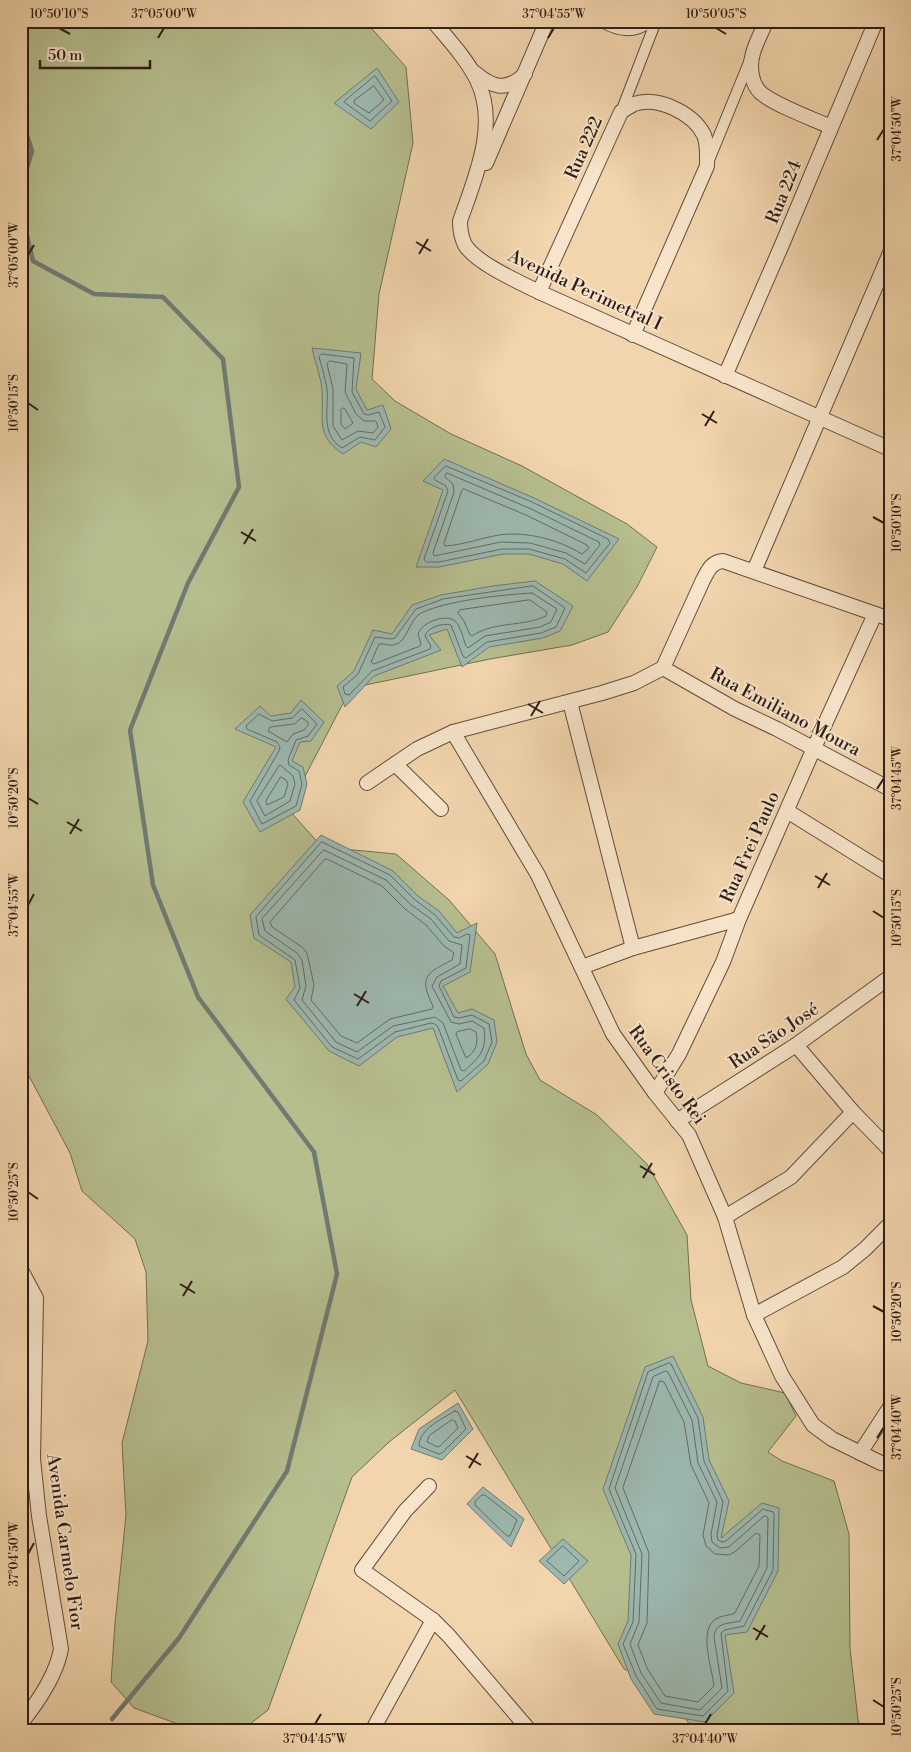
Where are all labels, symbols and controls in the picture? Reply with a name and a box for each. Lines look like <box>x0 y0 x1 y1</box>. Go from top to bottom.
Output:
text: 10°50'10"S <box>30 7 88 22</box>
text: 37°05'00"W <box>131 7 198 22</box>
text: 37°04'55"W <box>522 7 587 22</box>
text: 10°50'05"S <box>686 7 746 22</box>
scale bar <box>40 38 150 70</box>
text: 50 m <box>48 46 82 65</box>
text: 37°04'50"W <box>890 96 905 161</box>
street label: Rua 222 <box>560 113 608 183</box>
street label: Rua 224 <box>761 156 807 227</box>
text: 37°05'00"W <box>7 221 22 288</box>
street label: Avenida Perimetral I <box>503 244 666 336</box>
text: 10°50'15"S <box>7 374 22 432</box>
text: 10°50'10"S <box>890 494 905 552</box>
street label: Rua Emiliano Moura <box>706 662 865 762</box>
text: 37°04'45"W <box>890 745 905 810</box>
text: 10°50'20"S <box>7 767 22 828</box>
street label: Rua Frei Paulo <box>715 788 785 906</box>
text: 37°04'55"W <box>7 872 22 937</box>
text: 10°50'15"S <box>890 889 905 947</box>
street label: Rua São José <box>725 998 823 1074</box>
street label: Rua Cristo Rei <box>623 1021 711 1129</box>
text: 10°50'25"S <box>7 1162 22 1222</box>
text: 10°50'20"S <box>890 1281 905 1342</box>
text: 37°04'40"W <box>890 1393 905 1460</box>
street label: Avenida Carmelo Fior <box>41 1451 89 1632</box>
text: 37°04'50"W <box>7 1521 22 1586</box>
text: 10°50'25"S <box>890 1677 905 1737</box>
text: 37°04'45"W <box>283 1732 348 1747</box>
text: 37°04'40"W <box>672 1732 739 1747</box>

